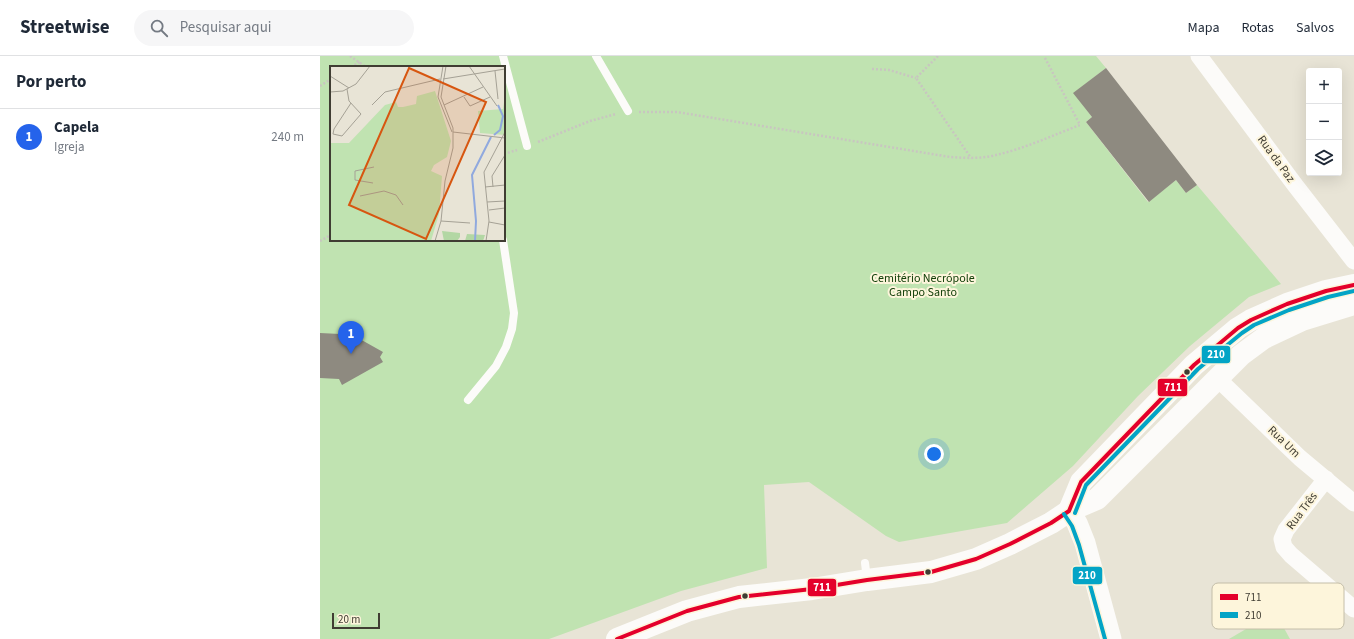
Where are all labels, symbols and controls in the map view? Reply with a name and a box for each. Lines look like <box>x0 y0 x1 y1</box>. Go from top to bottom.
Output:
search box <box>134 10 414 46</box>
text: Streetwise <box>20 14 110 41</box>
icon: search <box>148 17 170 39</box>
text: Pesquisar aqui <box>180 17 272 38</box>
text: Mapa <box>1188 18 1219 38</box>
text: Rotas <box>1241 18 1274 38</box>
text: Salvos <box>1296 18 1334 38</box>
inset map <box>330 66 505 241</box>
map controls <box>1306 68 1342 176</box>
button: + <box>1306 68 1342 104</box>
text: Por perto <box>16 70 86 94</box>
button: − <box>1306 104 1342 140</box>
text: Capela <box>54 117 99 138</box>
text: 1 <box>26 128 32 146</box>
text: 240 m <box>271 128 304 146</box>
street label: Rua da Paz <box>1253 132 1299 186</box>
text: Igreja <box>54 138 85 156</box>
button: layers <box>1306 140 1342 176</box>
park label: Cemitério Necrópole Campo Santo <box>871 270 975 301</box>
pin: 1 <box>338 321 364 354</box>
line badge: 210 <box>1201 345 1231 364</box>
text: 210 <box>1207 347 1225 362</box>
unlabelled marker <box>1182 367 1192 377</box>
line badge: 711 <box>1157 378 1188 397</box>
text: 711 <box>1164 380 1182 395</box>
street label: Rua Um <box>1264 422 1304 462</box>
your location <box>924 444 944 464</box>
street label: Rua Três <box>1282 489 1322 533</box>
line badge: 210 <box>1072 566 1103 585</box>
unlabelled marker <box>923 567 933 577</box>
text: 210 <box>1078 568 1096 583</box>
line badge: 711 <box>807 578 837 597</box>
text: 711 <box>813 580 831 595</box>
legend <box>1212 583 1344 629</box>
text: 711 <box>1245 590 1261 605</box>
unlabelled marker <box>740 591 750 601</box>
text: 210 <box>1245 608 1261 623</box>
scale bar <box>332 611 380 630</box>
text: 20 m <box>338 612 360 627</box>

